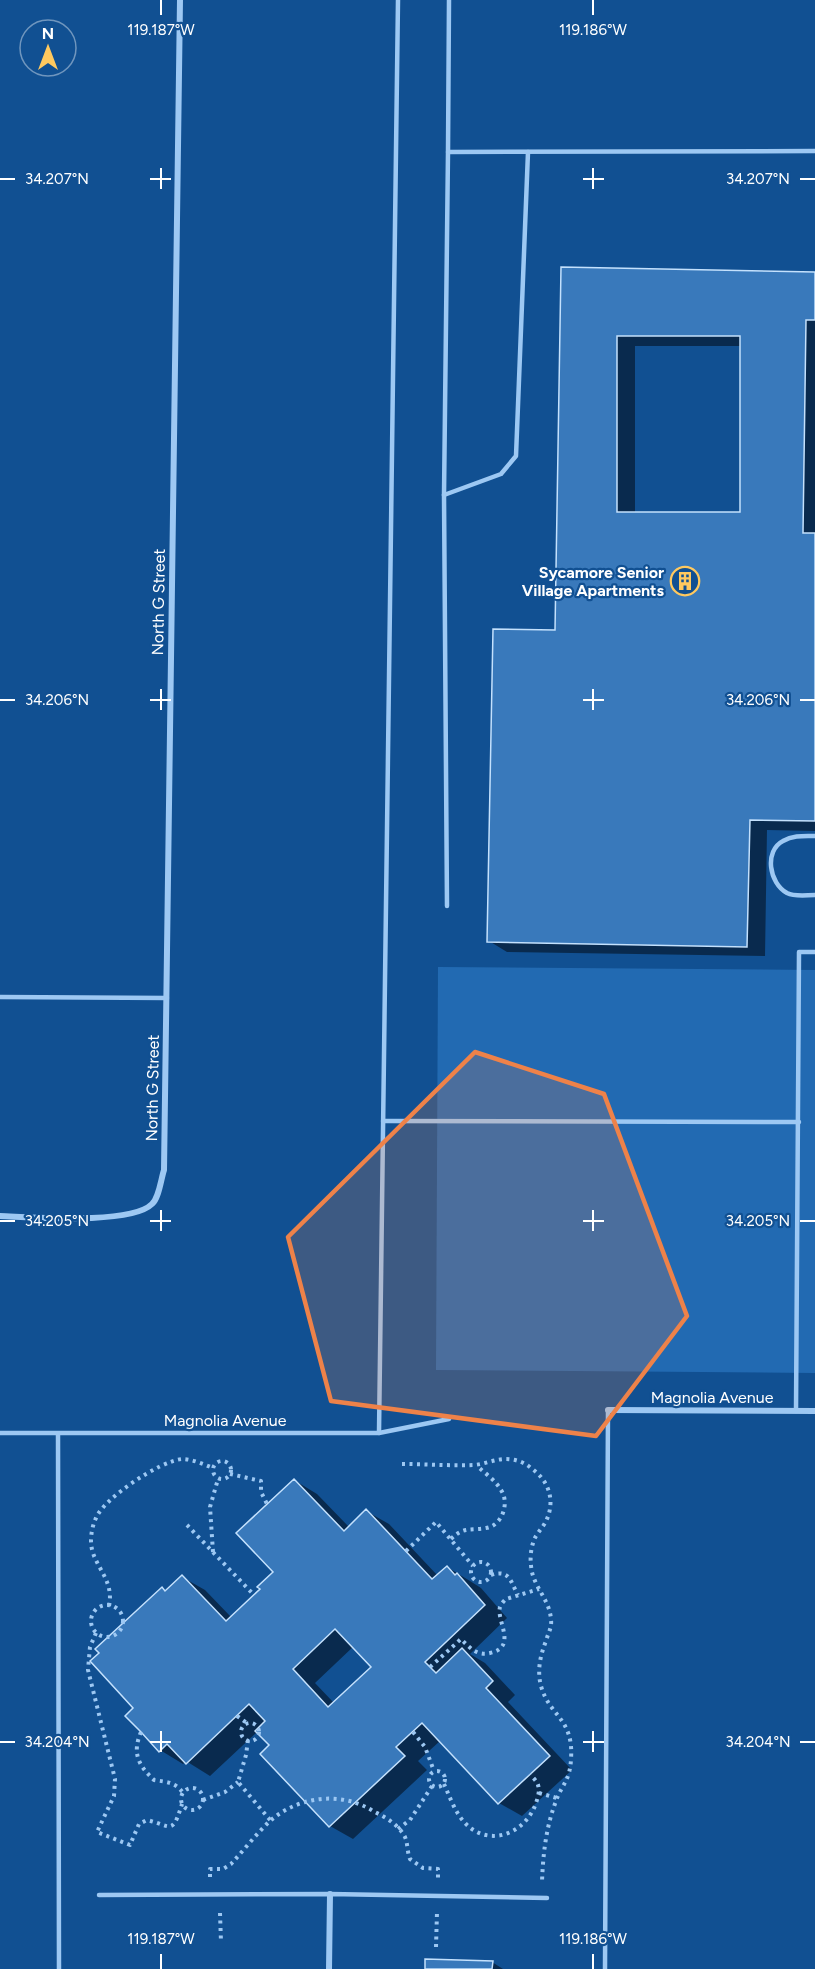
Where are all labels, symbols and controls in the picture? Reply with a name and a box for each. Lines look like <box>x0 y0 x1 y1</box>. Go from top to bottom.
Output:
north arrow <box>18 18 78 78</box>
text: 119.187°W <box>127 21 195 39</box>
text: 119.186°W <box>559 21 628 39</box>
text: N <box>42 24 54 43</box>
text: 34.207°N <box>25 170 89 188</box>
text: 34.207°N <box>726 170 790 188</box>
street label: North G Street <box>148 548 169 656</box>
place label: Sycamore Senior Village Apartments <box>522 563 665 600</box>
building icon: Sycamore Senior Village Apartments <box>669 565 701 597</box>
text: 34.206°N <box>25 691 89 709</box>
text: 34.206°N <box>726 691 790 709</box>
street label: North G Street <box>142 1034 163 1142</box>
text: 34.205°N <box>25 1212 89 1230</box>
text: 34.205°N <box>726 1212 790 1230</box>
street label: Magnolia Avenue <box>651 1388 774 1407</box>
street label: Magnolia Avenue <box>164 1411 287 1430</box>
text: 34.204°N <box>24 1733 90 1751</box>
text: 34.204°N <box>725 1733 791 1751</box>
text: 119.187°W <box>127 1930 195 1948</box>
text: 119.186°W <box>559 1930 628 1948</box>

